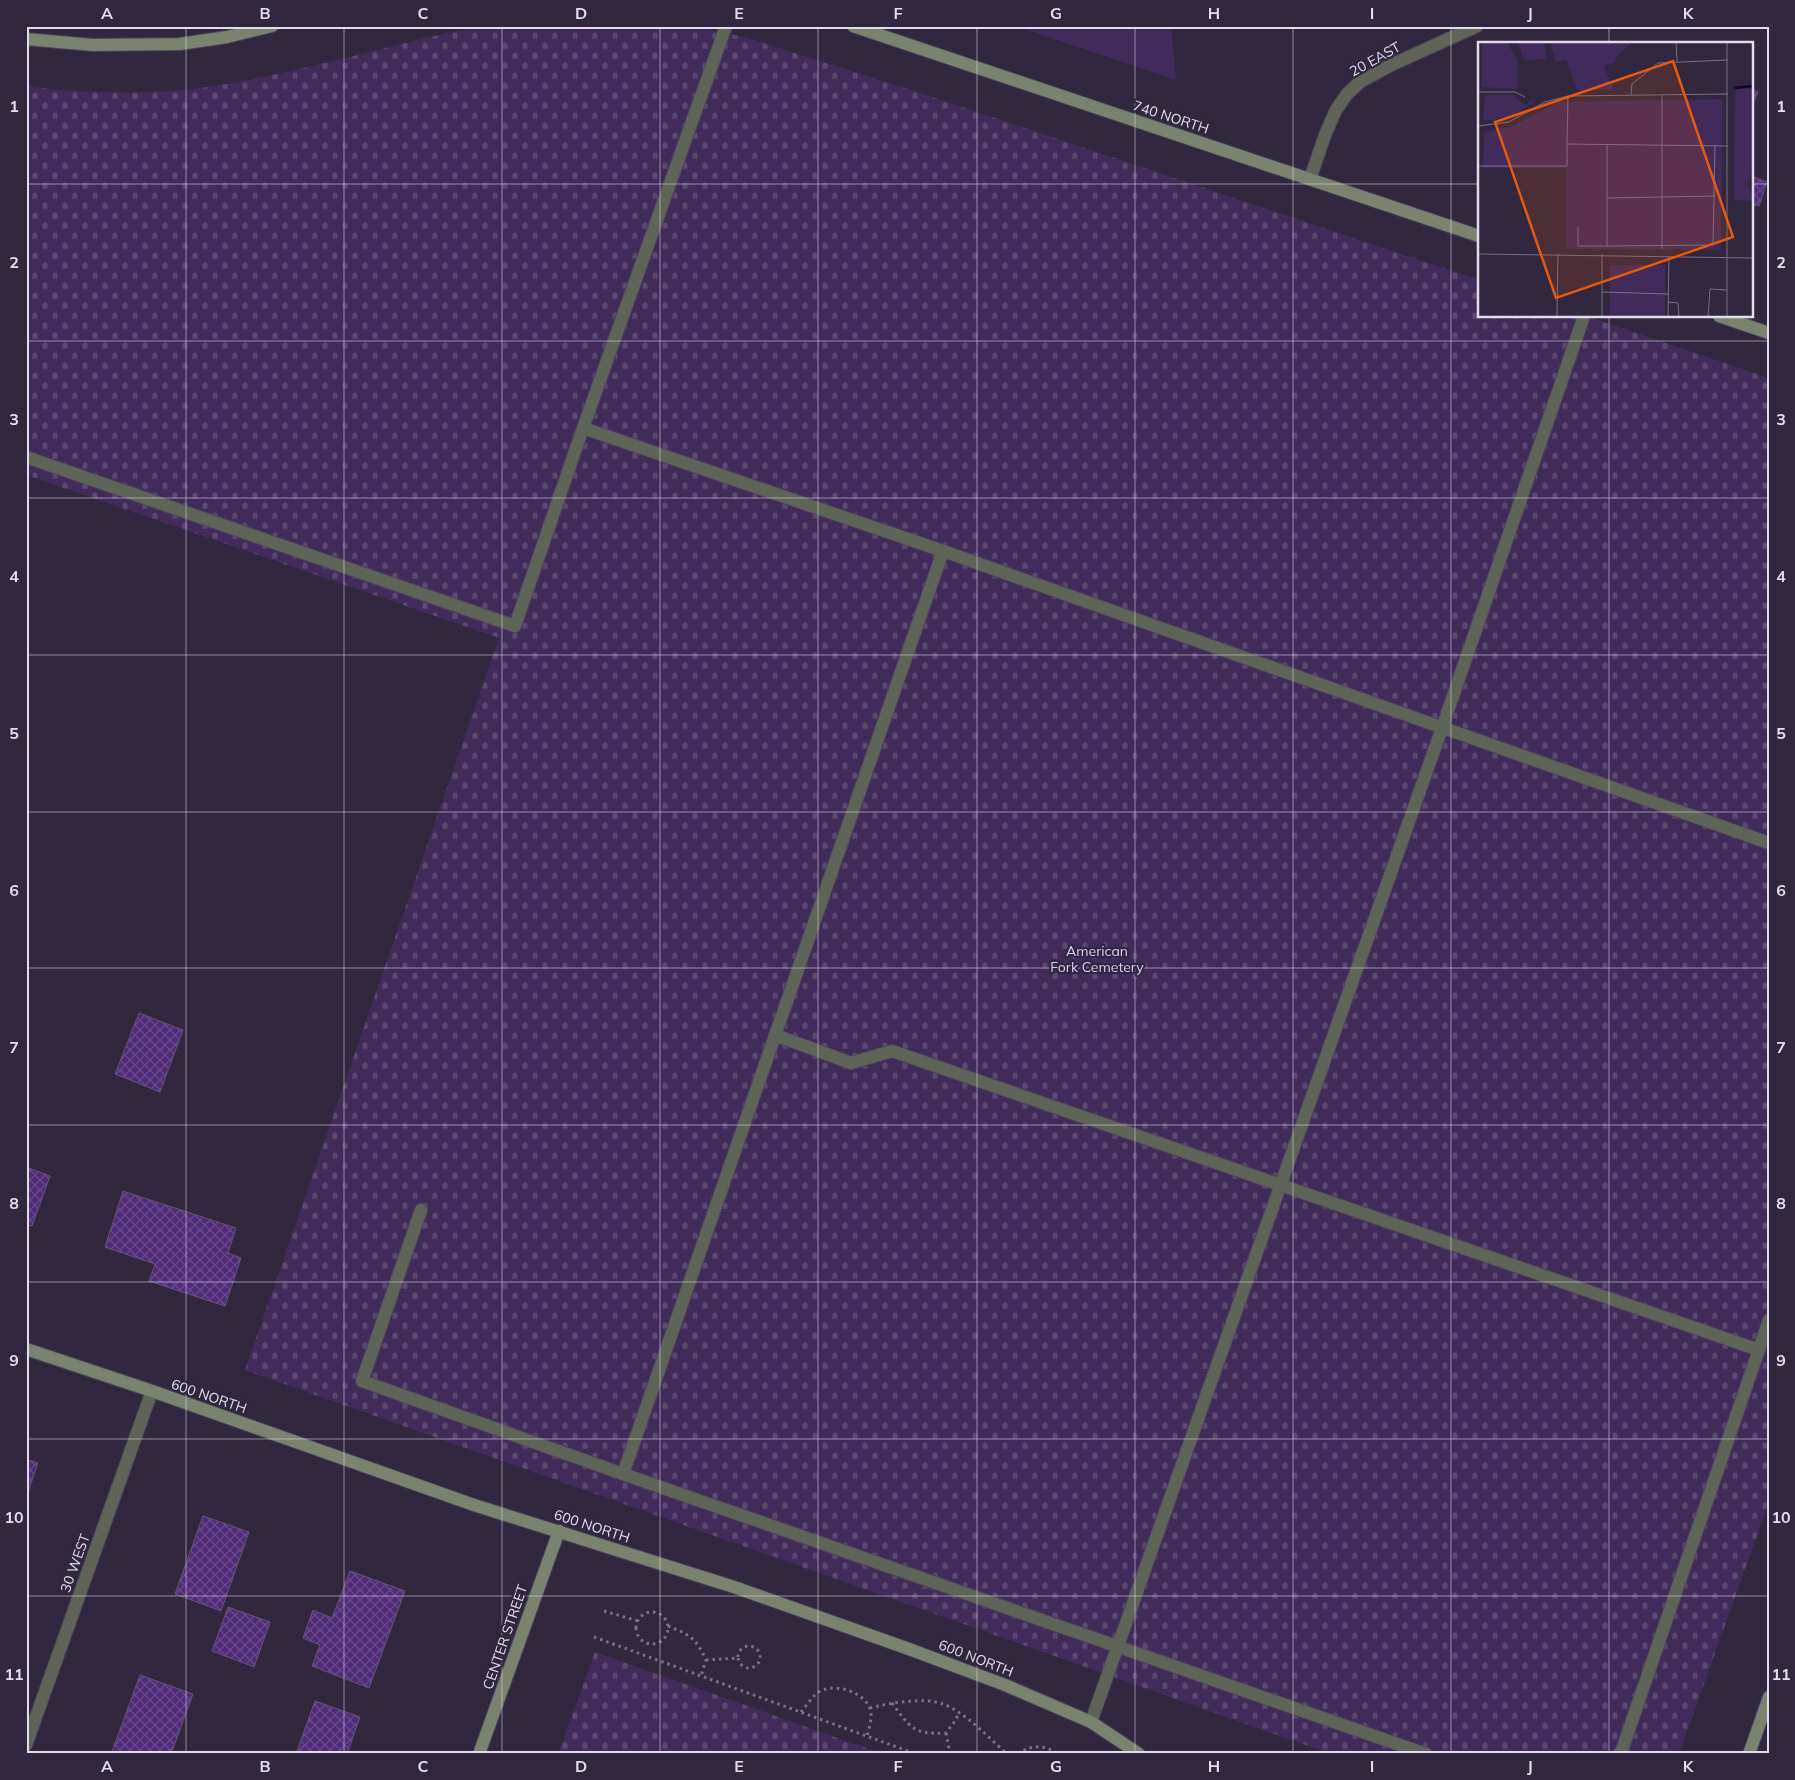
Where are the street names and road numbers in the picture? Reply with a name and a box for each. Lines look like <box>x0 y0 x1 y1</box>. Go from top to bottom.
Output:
street label: 20 EAST <box>1346 37 1404 80</box>
street label: 740 NORTH <box>1131 96 1211 138</box>
street label: 600 NORTH <box>169 1375 249 1417</box>
street label: 600 NORTH <box>552 1505 632 1547</box>
street label: 30 WEST <box>56 1531 94 1595</box>
street label: CENTER STREET <box>479 1582 532 1692</box>
street label: 600 NORTH <box>936 1635 1016 1681</box>

